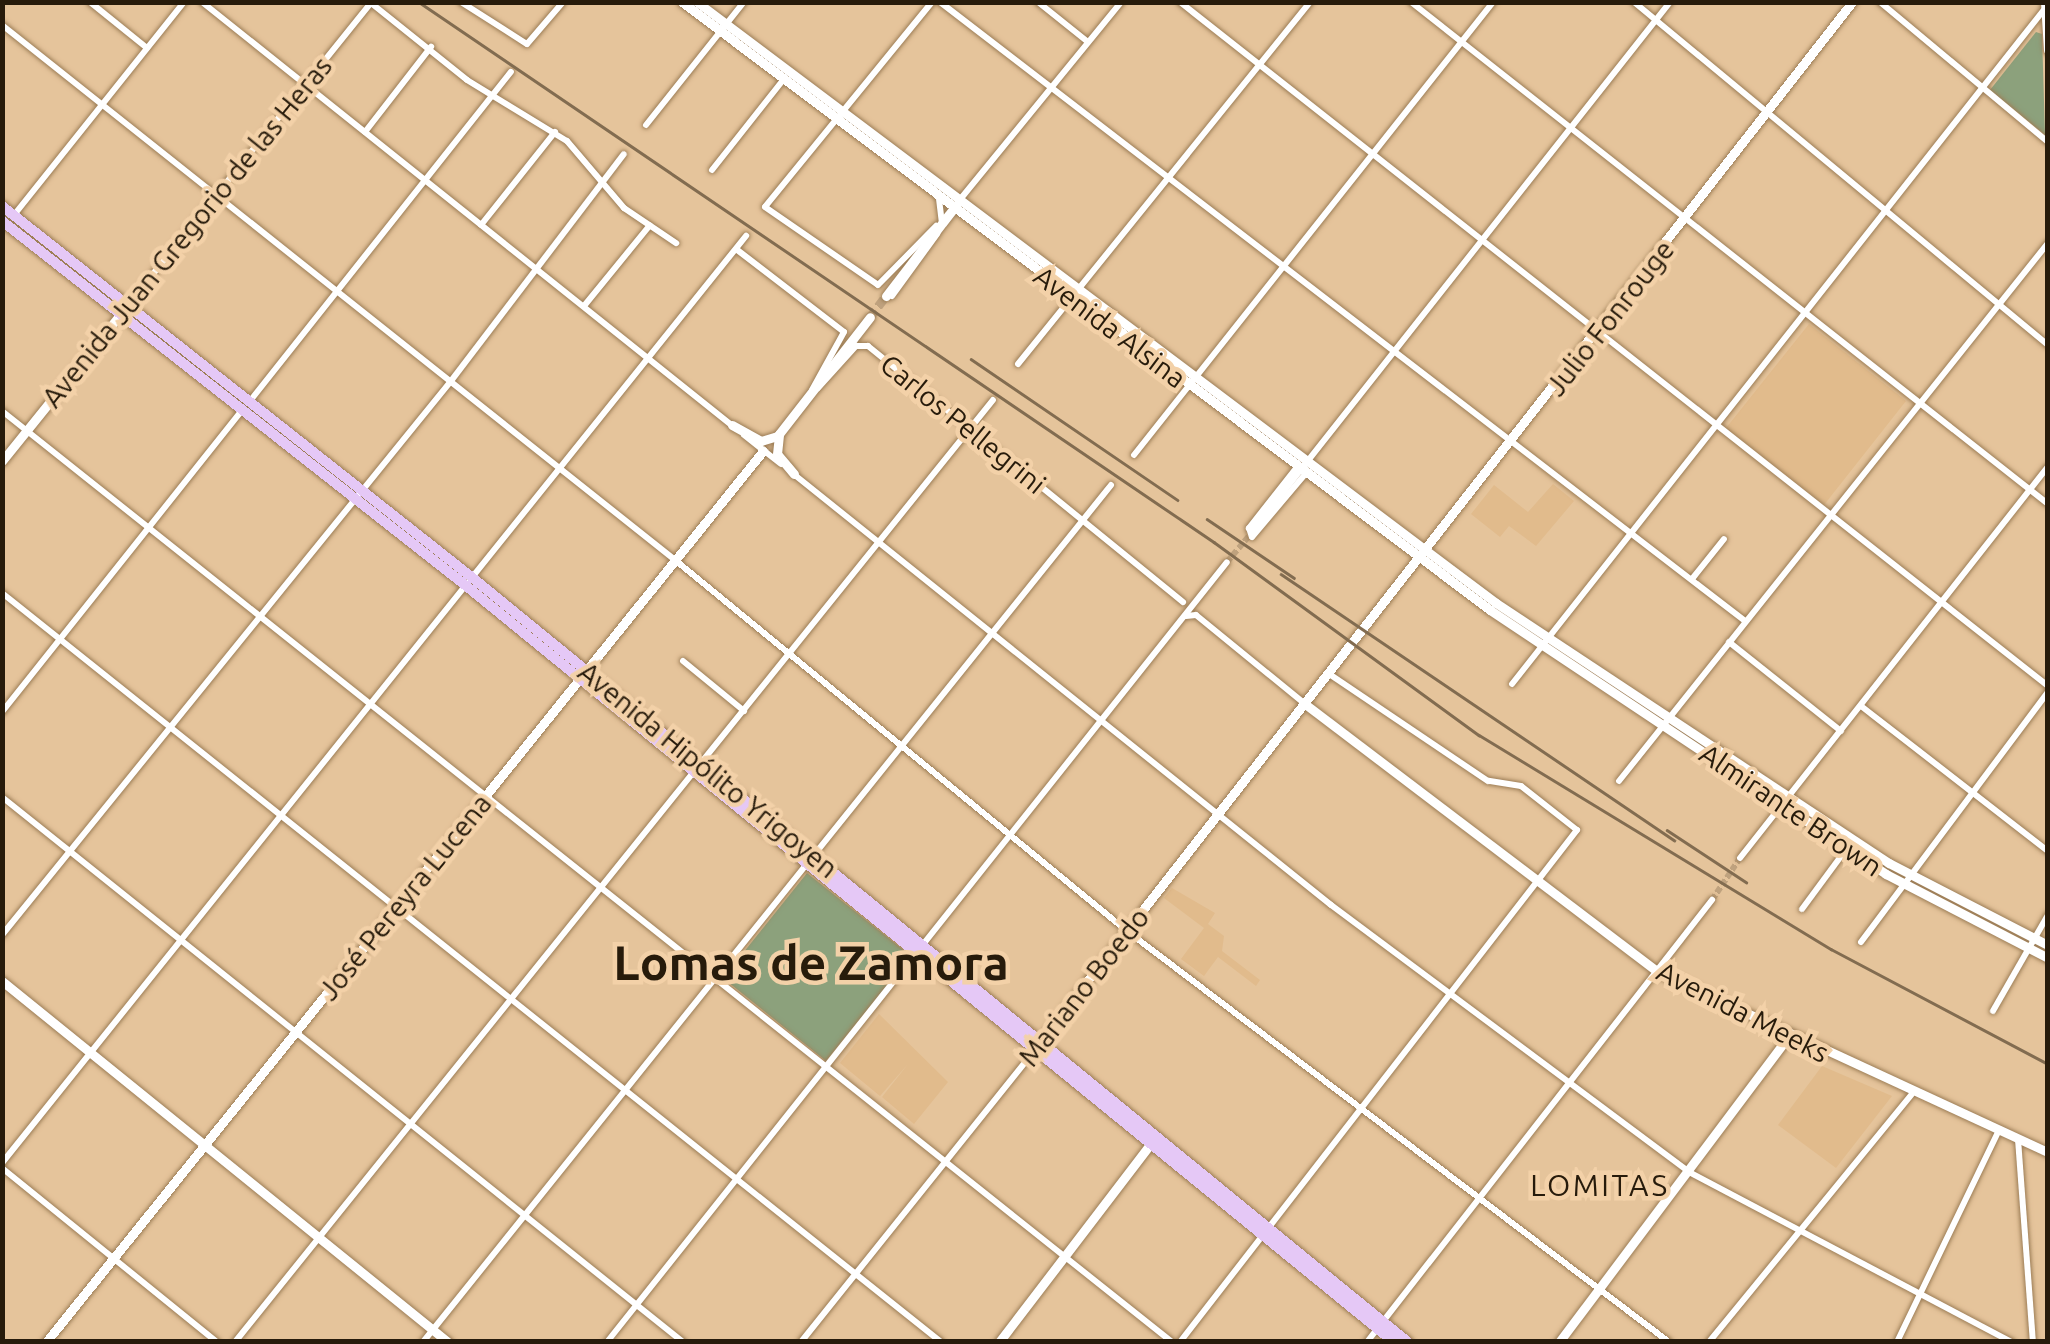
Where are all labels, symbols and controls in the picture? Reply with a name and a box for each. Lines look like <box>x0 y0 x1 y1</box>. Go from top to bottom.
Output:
street label: Avenida Juan Gregorio de las Heras <box>35 50 339 414</box>
street label: Julio Fonrouge <box>1539 233 1681 403</box>
street label: Avenida Alsina <box>1027 259 1193 395</box>
street label: Carlos Pellegrini <box>874 347 1052 501</box>
street label: Avenida Hipólito Yrigoyen <box>572 655 844 885</box>
street label: Almirante Brown <box>1693 737 1889 883</box>
street label: José Pereyra Lucena <box>311 787 499 1007</box>
street label: Mariano Boedo <box>1012 901 1156 1073</box>
district label: Lomas de Zamora <box>613 934 1009 992</box>
street label: Avenida Meeks <box>1651 954 1835 1070</box>
district label: LOMITAS <box>1530 1167 1670 1203</box>

